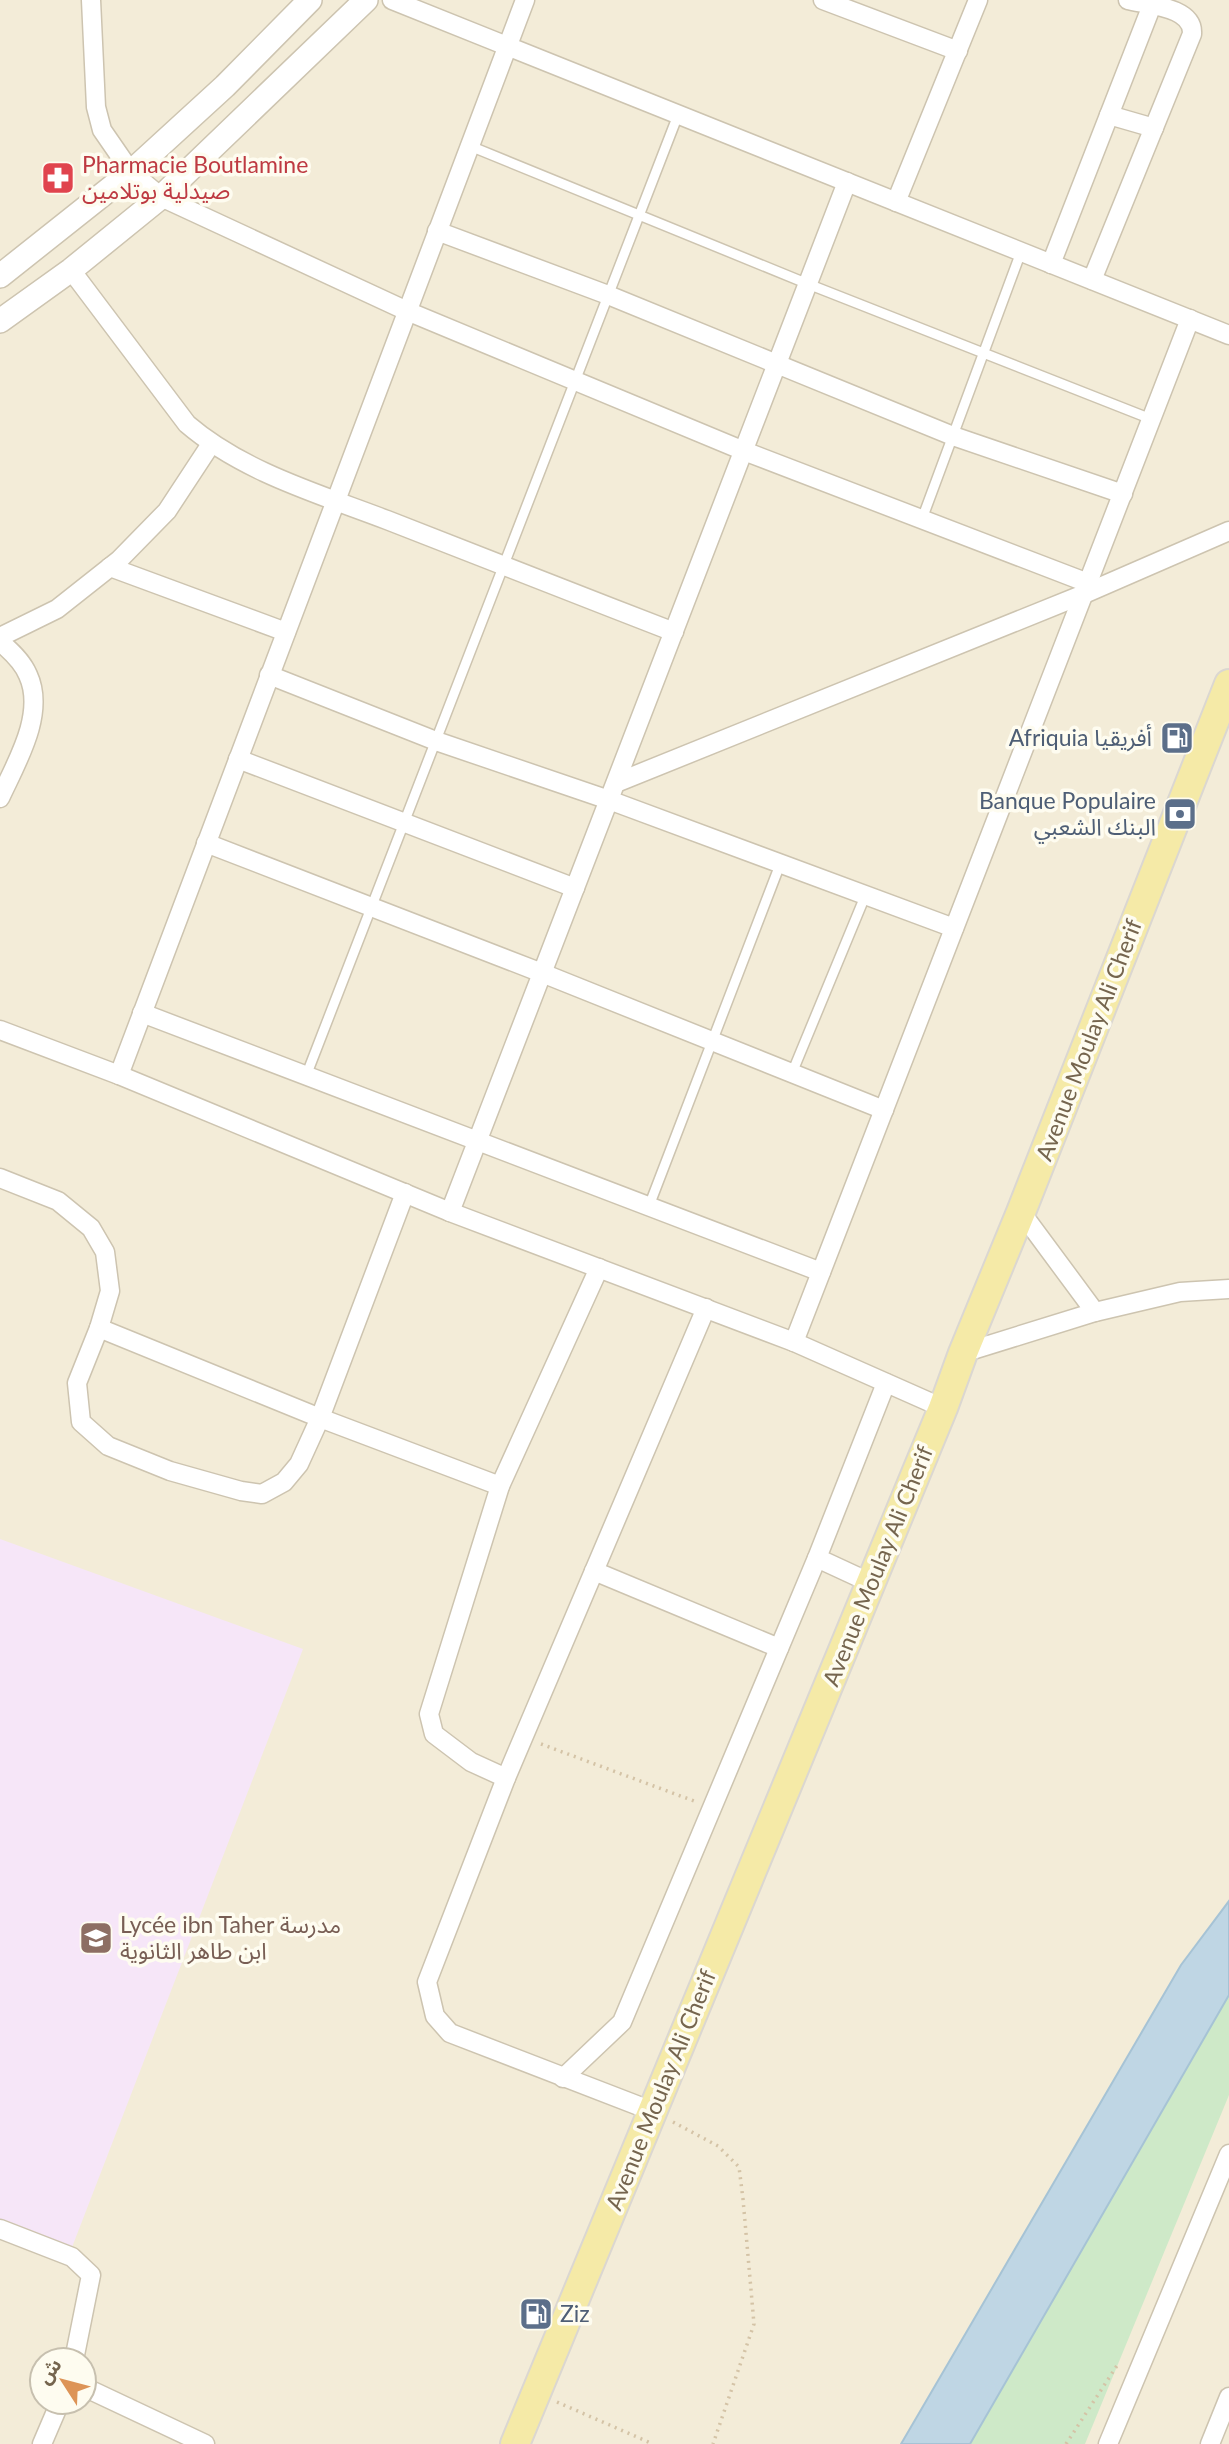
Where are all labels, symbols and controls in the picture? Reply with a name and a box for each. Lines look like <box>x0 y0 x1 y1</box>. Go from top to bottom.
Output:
place label: Pharmacie Boutlamine صيدلية بوتلامين <box>82 150 308 205</box>
pharmacy icon: Pharmacie Boutlamine صيدلية بوتلامين <box>39 159 77 197</box>
fuel station icon: Afriquia أفريقيا <box>1158 719 1196 757</box>
place label: Afriquia أفريقيا <box>1009 723 1152 752</box>
place label: Banque Populaire البنك الشعبي <box>979 786 1156 844</box>
bank icon: Banque Populaire البنك الشعبي <box>1161 795 1199 833</box>
street label: Avenue Moulay Ali Cherif <box>1029 915 1147 1164</box>
street label: Avenue Moulay Ali Cherif <box>816 1441 938 1690</box>
place label: Lycée ibn Taher مدرسة ابن طاهر الثانوية <box>120 1910 341 1965</box>
school or university icon: Lycée ibn Taher مدرسة ابن طاهر الثانوية <box>77 1919 115 1957</box>
street label: Avenue Moulay Ali Cherif <box>599 1965 721 2214</box>
fuel station icon: Ziz <box>517 2295 555 2333</box>
place label: Ziz <box>560 2299 590 2327</box>
north arrow <box>28 2346 98 2416</box>
text: ش <box>32 2353 66 2388</box>

